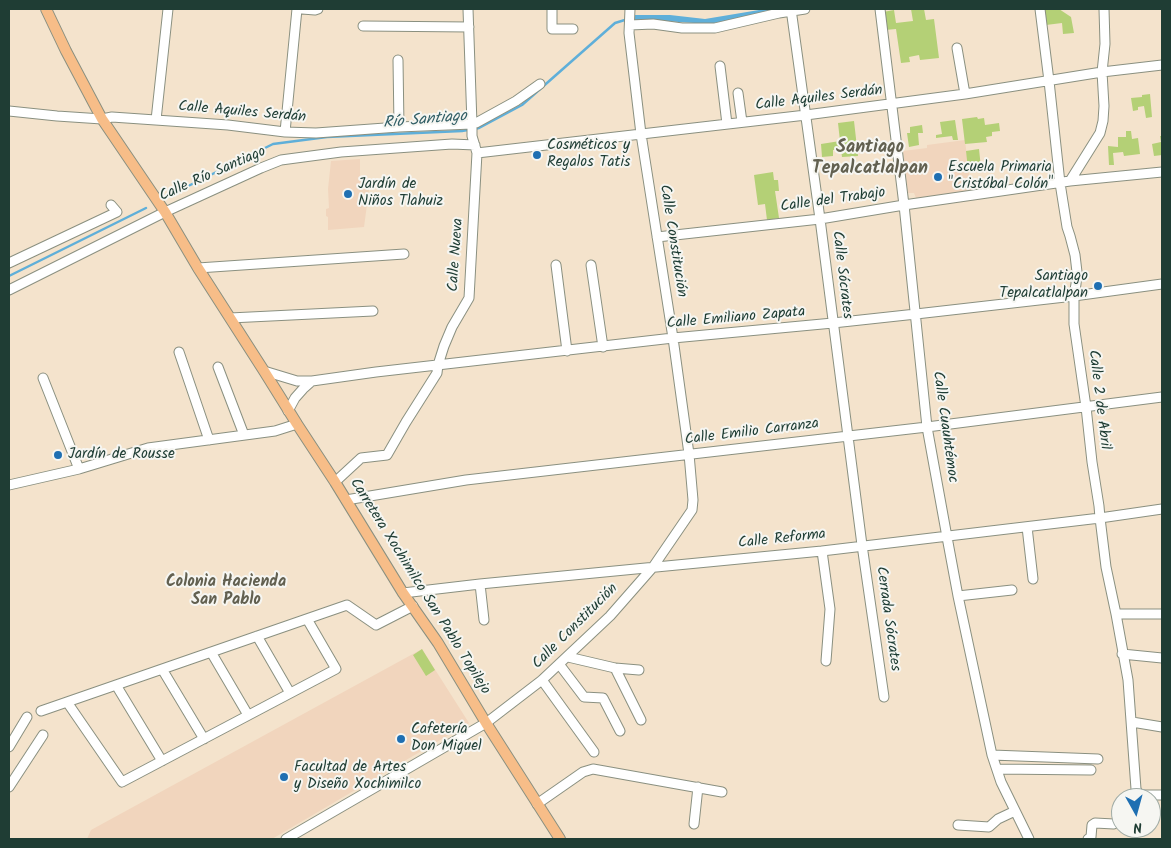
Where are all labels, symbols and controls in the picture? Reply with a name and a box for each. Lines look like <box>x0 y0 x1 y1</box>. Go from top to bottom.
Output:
street label: Calle Aquiles Serdán <box>754 82 884 116</box>
street label: Calle Aquiles Serdán <box>177 98 307 128</box>
water label: Río Santiago <box>382 108 468 134</box>
place label: Cosméticos y Regalos Tatis <box>547 137 630 172</box>
district label: Santiago Tepalcatlalpan <box>812 138 928 180</box>
street label: Calle Río Santiago <box>157 143 269 207</box>
marker: Cosméticos y Regalos Tatis <box>531 149 543 161</box>
place label: Escuela Primaria "Cristóbal Colón" <box>948 159 1053 194</box>
marker: Escuela Primaria "Cristóbal Colón" <box>932 171 944 183</box>
place label: Jardín de Niños Tlahuiz <box>358 176 443 211</box>
street label: Calle Constitución <box>654 183 690 299</box>
street label: Calle del Trabajo <box>779 185 887 217</box>
marker: Jardín de Niños Tlahuiz <box>342 188 354 200</box>
street label: Calle Nueva <box>445 218 469 292</box>
street label: Calle Sócrates <box>827 230 855 320</box>
place label: Santiago Tepalcatlalpan <box>999 268 1088 303</box>
marker: Santiago Tepalcatlalpan <box>1092 280 1104 292</box>
street label: Calle Emiliano Zapata <box>666 304 806 334</box>
street label: Calle 2 de Abril <box>1083 349 1113 451</box>
street label: Calle Cuauhtémoc <box>927 370 961 484</box>
street label: Calle Emilio Carranza <box>684 416 820 450</box>
place label: Jardín de Rousse <box>68 446 175 464</box>
marker: Jardín de Rousse <box>52 449 64 461</box>
street label: Carretera Xochimilco San Pablo Topilejo <box>345 476 493 698</box>
street label: Calle Reforma <box>737 526 827 554</box>
street label: Cerrada Sócrates <box>871 565 903 673</box>
district label: Colonia Hacienda San Pablo <box>166 573 286 611</box>
street label: Calle Constitución <box>529 580 623 674</box>
place label: Cafetería Don Miguel <box>411 721 482 756</box>
marker: Cafetería Don Miguel <box>395 733 407 745</box>
place label: Facultad de Artes y Diseño Xochimilco <box>294 759 421 794</box>
marker: Facultad de Artes y Diseño Xochimilco <box>278 771 290 783</box>
north arrow <box>1111 788 1161 838</box>
text: N <box>1132 815 1143 838</box>

